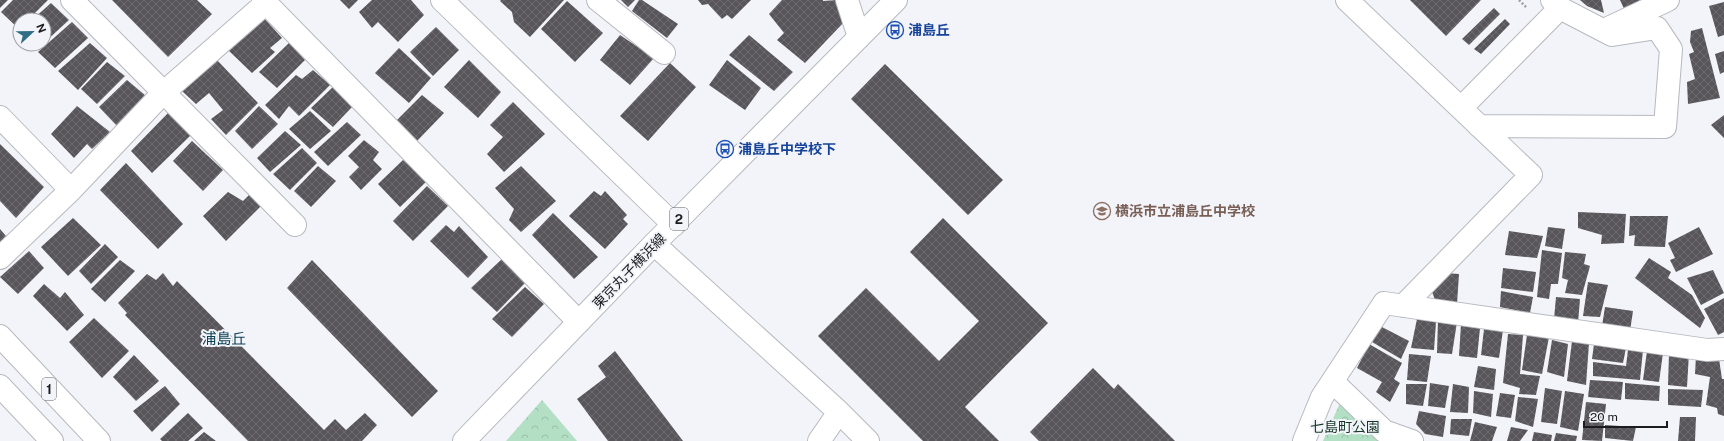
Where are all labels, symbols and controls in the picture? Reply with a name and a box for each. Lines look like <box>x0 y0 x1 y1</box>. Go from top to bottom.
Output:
north arrow <box>12 12 52 52</box>
bus stop icon: 浦島丘 <box>885 20 905 40</box>
text: N <box>34 22 48 34</box>
place label: 浦島丘 <box>908 22 950 38</box>
bus stop icon: 浦島丘中学校下 <box>715 139 735 159</box>
place label: 浦島丘中学校下 <box>738 141 836 157</box>
school or university icon: 横浜市立浦島丘中学校 <box>1092 201 1112 221</box>
place label: 横浜市立浦島丘中学校 <box>1115 203 1255 219</box>
road number: 2 <box>670 208 688 230</box>
street label: 東京丸子横浜線 <box>589 230 669 312</box>
district label: 浦島丘 <box>201 330 247 347</box>
road number: 1 <box>42 378 56 400</box>
scale bar <box>1584 403 1667 429</box>
text: 20 m <box>1590 410 1618 424</box>
park label: 七島町公園 <box>1310 419 1380 435</box>

